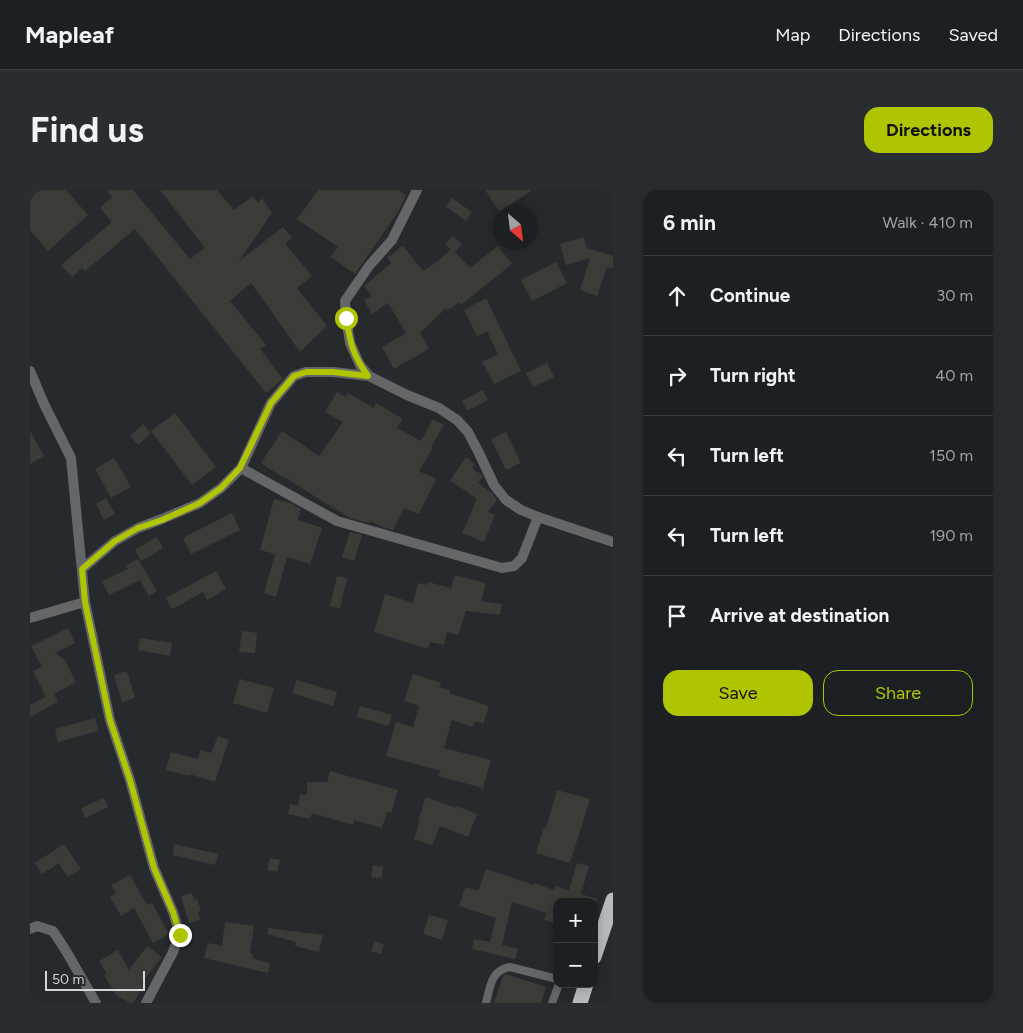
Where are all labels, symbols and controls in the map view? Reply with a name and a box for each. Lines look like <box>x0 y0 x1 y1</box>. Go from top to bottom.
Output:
text: Mapleaf <box>25 20 114 49</box>
text: Map <box>775 24 810 46</box>
text: Directions <box>838 24 920 46</box>
text: Saved <box>948 24 998 46</box>
button: Directions <box>864 107 993 153</box>
text: Find us <box>30 109 144 151</box>
north arrow <box>493 205 538 250</box>
text: 6 min <box>663 210 716 235</box>
text: Walk · 410 m <box>883 213 973 232</box>
icon: ahead <box>663 282 691 310</box>
text: Continue <box>710 284 790 307</box>
text: 30 m <box>936 286 973 305</box>
route start <box>335 307 358 330</box>
icon: right <box>663 362 691 390</box>
text: Turn right <box>710 364 796 387</box>
text: 40 m <box>935 366 973 385</box>
icon: left <box>663 442 691 470</box>
text: Turn left <box>710 444 784 467</box>
text: 150 m <box>929 446 973 465</box>
icon: left <box>663 522 691 550</box>
text: Turn left <box>710 524 784 547</box>
text: 190 m <box>930 526 973 545</box>
icon: arrive <box>663 602 691 630</box>
text: Arrive at destination <box>710 604 889 627</box>
button: Save <box>663 670 813 716</box>
button: Share <box>823 670 973 716</box>
map controls <box>553 898 598 988</box>
button: + <box>553 898 598 943</box>
route end <box>169 924 192 947</box>
button: − <box>553 943 598 988</box>
scale bar <box>45 968 145 991</box>
text: 50 m <box>52 971 84 988</box>

